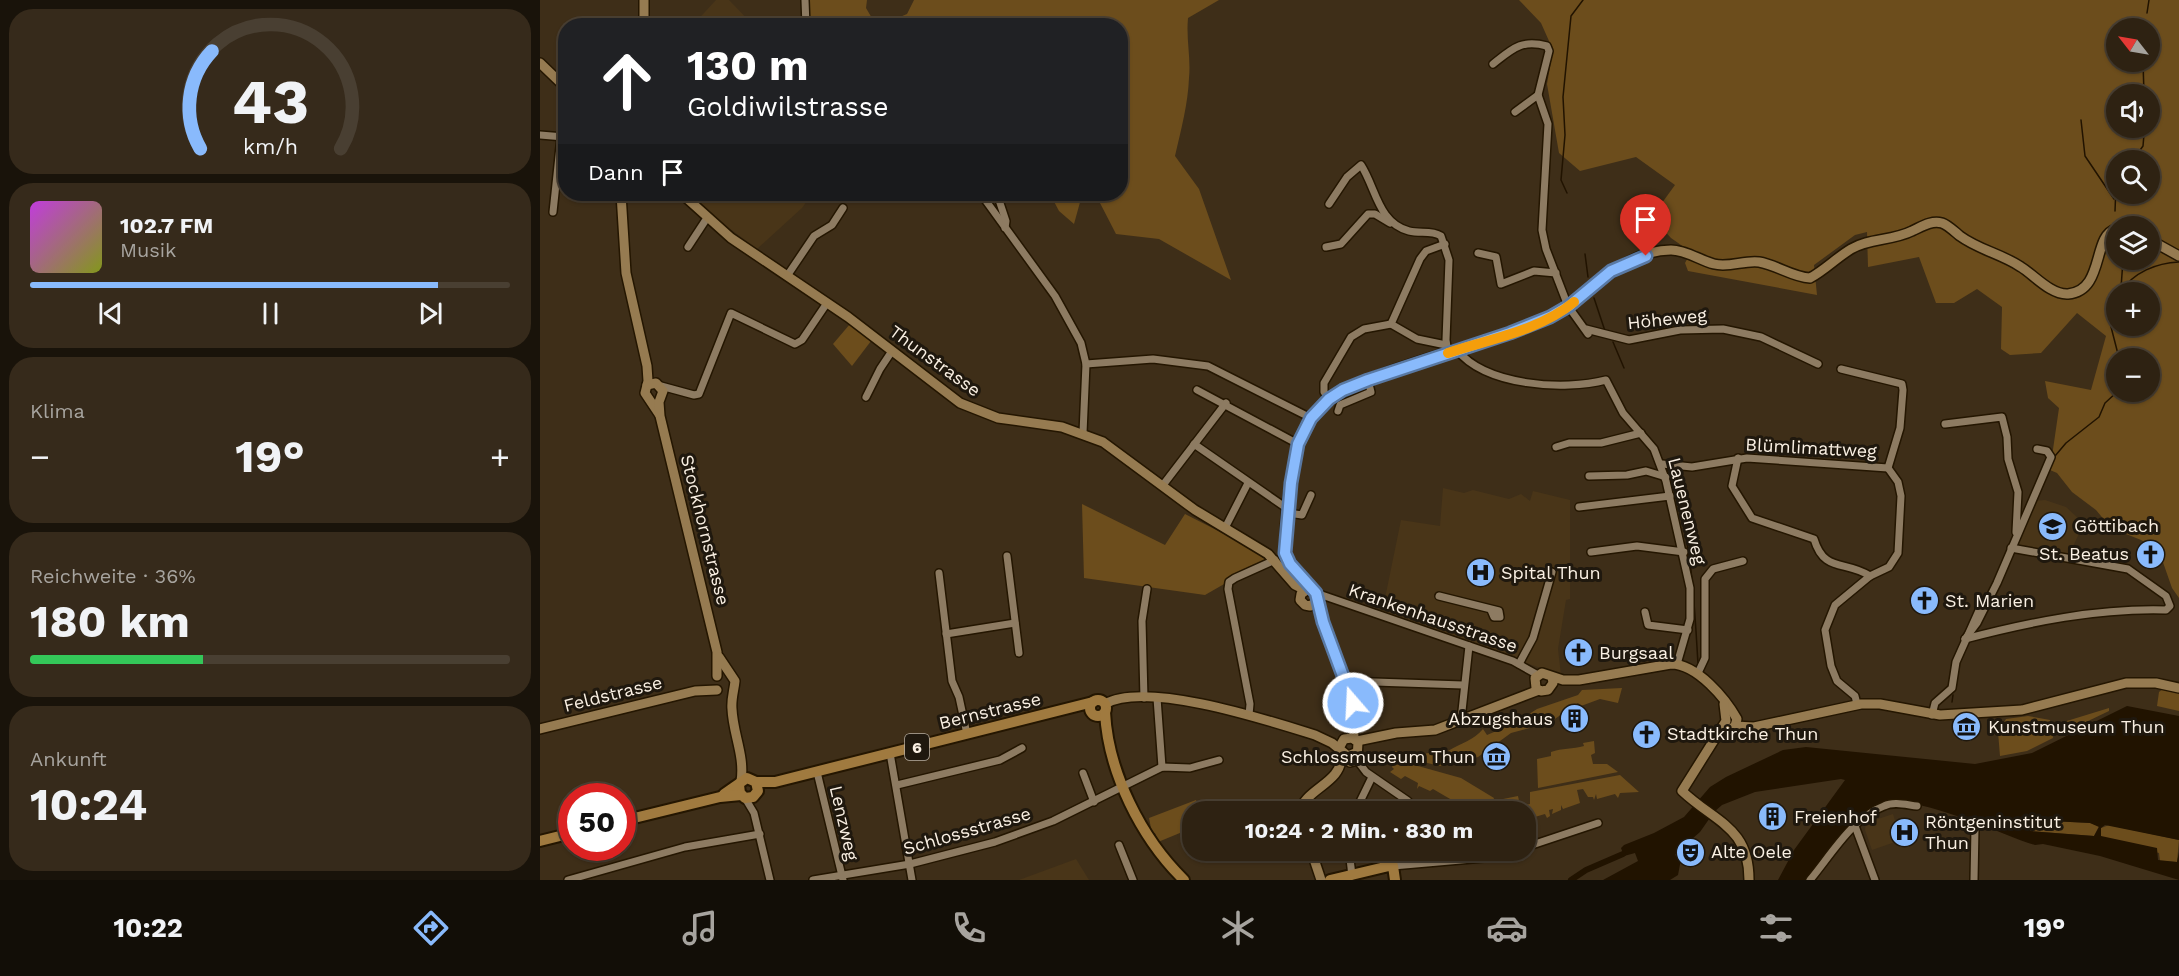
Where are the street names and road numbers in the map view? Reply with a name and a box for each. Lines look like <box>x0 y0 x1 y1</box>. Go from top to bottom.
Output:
street label: Höheweg <box>1626 304 1708 333</box>
street label: Thunstrasse <box>886 320 985 401</box>
street label: Blümlimattweg <box>1745 434 1878 461</box>
street label: Stockhornstrasse <box>677 452 734 607</box>
street label: Lauenenweg <box>1664 455 1711 567</box>
street label: Krankenhausstrasse <box>1346 579 1520 656</box>
street label: Feldstrasse <box>561 671 664 716</box>
street label: Bernstrasse <box>937 688 1043 733</box>
road number: 6 <box>905 734 929 760</box>
street label: Lenzweg <box>826 783 863 863</box>
street label: Schlossstrasse <box>901 802 1033 859</box>

